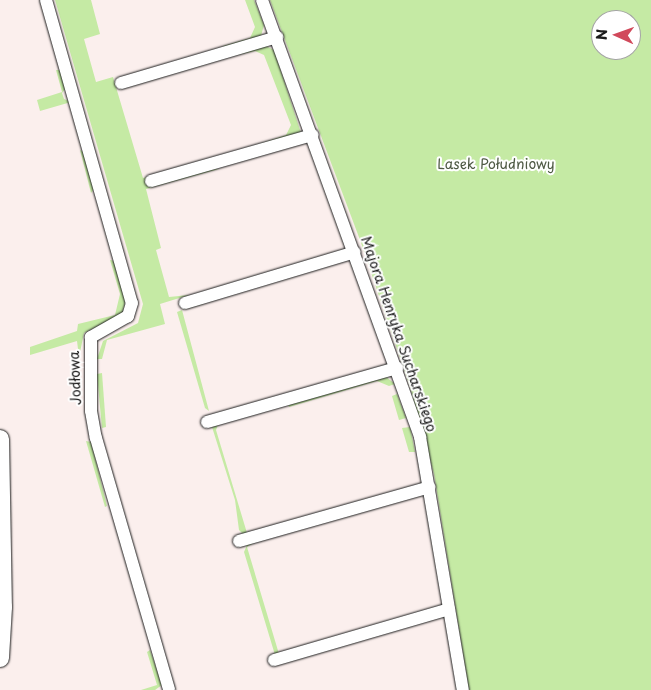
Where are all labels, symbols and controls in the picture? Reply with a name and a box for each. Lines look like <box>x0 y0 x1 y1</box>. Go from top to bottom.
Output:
north arrow <box>591 10 641 60</box>
text: N <box>591 29 612 40</box>
park label: Lasek Południowy <box>437 156 555 172</box>
street label: Majora Henryka Sucharskiego <box>358 234 440 434</box>
street label: Jodłowa <box>66 351 84 405</box>

